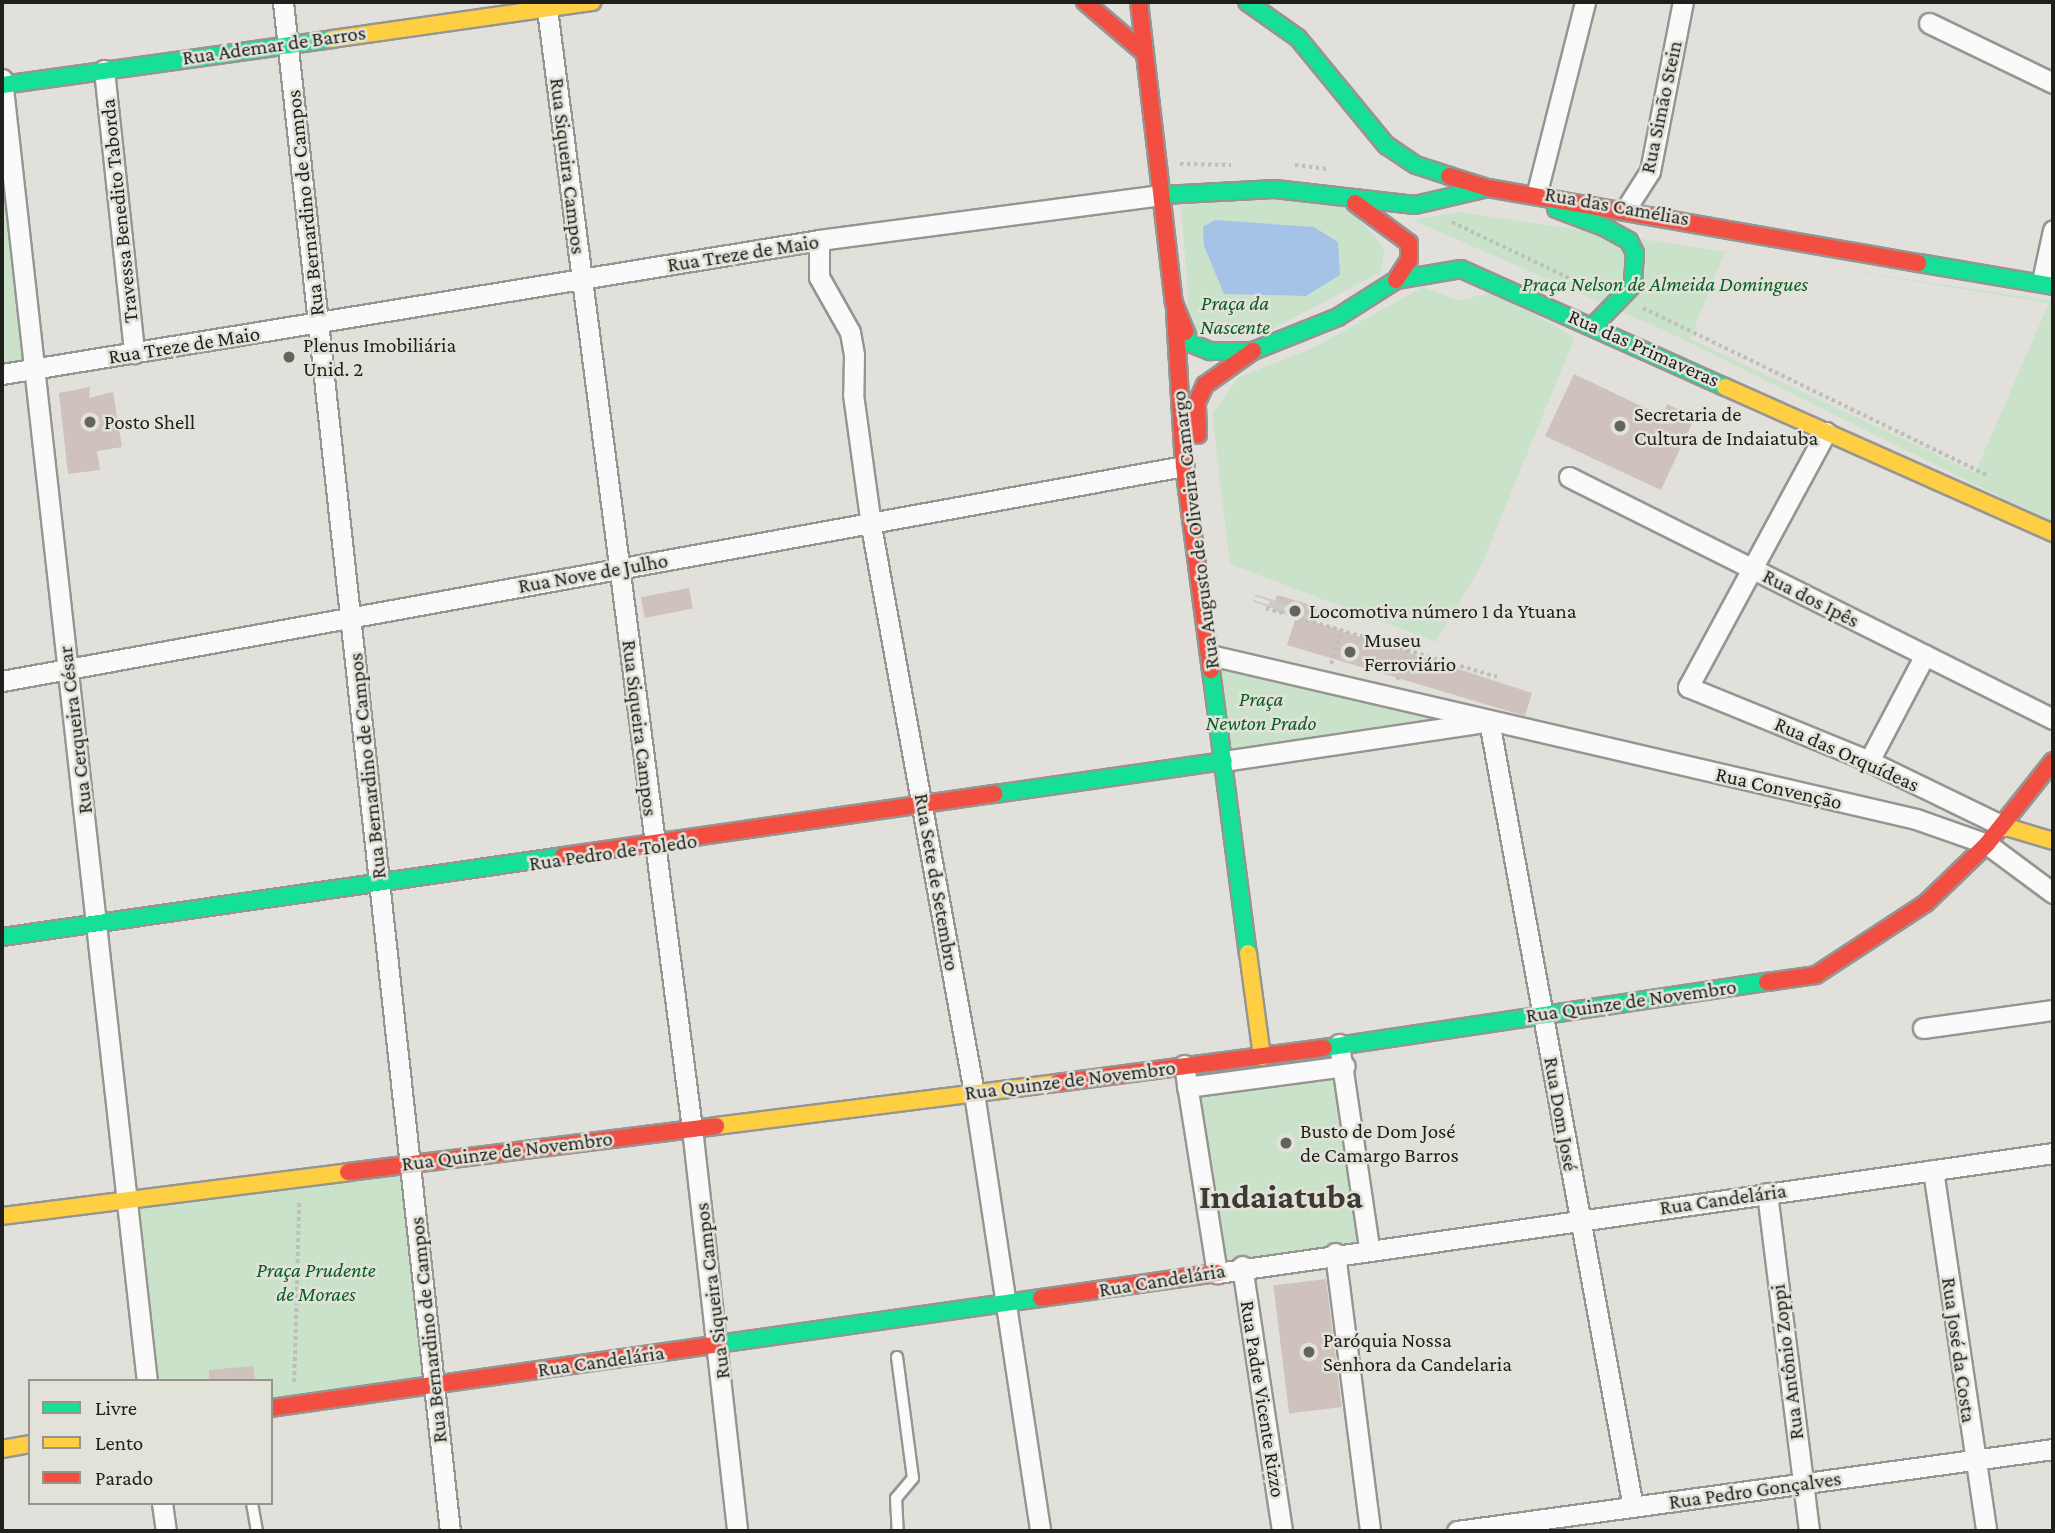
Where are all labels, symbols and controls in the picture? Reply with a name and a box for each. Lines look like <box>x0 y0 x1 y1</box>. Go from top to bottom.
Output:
street label: Rua Ademar de Barros <box>181 20 367 70</box>
street label: Rua Simão Stein <box>1635 38 1687 176</box>
street label: Rua Siqueira Campos <box>545 76 591 256</box>
street label: Rua Bernardino de Campos <box>281 89 329 317</box>
street label: Travessa Benedito Taborda <box>95 98 143 324</box>
street label: Rua das Camélias <box>1543 181 1691 231</box>
street label: Rua Treze de Maio <box>665 229 821 277</box>
park label: Praça Nelson de Almeida Domingues <box>1522 271 1808 297</box>
park label: Praça da Nascente <box>1200 290 1270 340</box>
street label: Rua das Primaveras <box>1564 303 1724 393</box>
street label: Rua Treze de Maio <box>106 321 262 369</box>
place label: Plenus Imobiliária Unid. 2 <box>303 332 456 382</box>
marker: Plenus Imobiliária Unid. 2 <box>281 349 297 365</box>
street label: Rua Augusto de Oliveira Camargo <box>1165 389 1225 671</box>
place label: Secretaria de Cultura de Indaiatuba <box>1634 401 1818 451</box>
place label: Posto Shell <box>104 409 195 435</box>
marker: Posto Shell <box>82 414 98 430</box>
marker: Secretaria de Cultura de Indaiatuba <box>1612 418 1628 434</box>
street label: Rua Nove de Julho <box>516 547 670 599</box>
street label: Rua dos Ipês <box>1759 563 1863 633</box>
place label: Locomotiva número 1 da Ytuana <box>1309 598 1576 624</box>
marker: Locomotiva número 1 da Ytuana <box>1287 603 1303 619</box>
place label: Museu Ferroviário <box>1364 627 1456 677</box>
street label: Rua Siqueira Campos <box>617 638 663 818</box>
marker: Museu Ferroviário <box>1342 644 1358 660</box>
street label: Rua Cerqueira César <box>52 645 98 815</box>
street label: Rua Bernardino de Campos <box>343 652 391 880</box>
park label: Praça Newton Prado <box>1206 686 1316 736</box>
street label: Rua das Orquídeas <box>1771 711 1923 797</box>
street label: Rua Convenção <box>1713 761 1845 815</box>
street label: Rua Sete de Setembro <box>909 791 965 973</box>
street label: Rua Pedro de Toledo <box>527 828 699 876</box>
street label: Rua Quinze de Novembro <box>1524 974 1738 1028</box>
street label: Rua Quinze de Novembro <box>963 1055 1177 1105</box>
street label: Rua Dom José <box>1539 1055 1583 1173</box>
place label: Busto de Dom José de Camargo Barros <box>1300 1118 1459 1168</box>
street label: Rua Quinze de Novembro <box>400 1126 614 1176</box>
marker: Busto de Dom José de Camargo Barros <box>1278 1135 1294 1151</box>
district label: Indaiatuba <box>1199 1176 1363 1218</box>
street label: Rua Candelária <box>1658 1178 1788 1220</box>
street label: Rua Siqueira Campos <box>689 1201 735 1381</box>
street label: Rua Bernardino de Campos <box>404 1216 452 1444</box>
park label: Praça Prudente de Moraes <box>256 1257 376 1307</box>
street label: Rua Candelária <box>1097 1258 1227 1302</box>
street label: Rua José da Costa <box>1936 1276 1982 1424</box>
street label: Rua Antônio Zoppi <box>1765 1283 1809 1441</box>
street label: Rua Padre Vicente Rizzo <box>1235 1299 1291 1499</box>
place label: Paróquia Nossa Senhora da Candelaria <box>1323 1327 1512 1377</box>
street label: Rua Candelária <box>536 1340 666 1382</box>
marker: Paróquia Nossa Senhora da Candelaria <box>1301 1344 1317 1360</box>
legend <box>28 1379 273 1505</box>
text: Livre <box>95 1396 137 1420</box>
text: Lento <box>95 1431 143 1455</box>
street label: Rua Pedro Gonçalves <box>1667 1465 1843 1515</box>
text: Parado <box>95 1466 153 1490</box>

